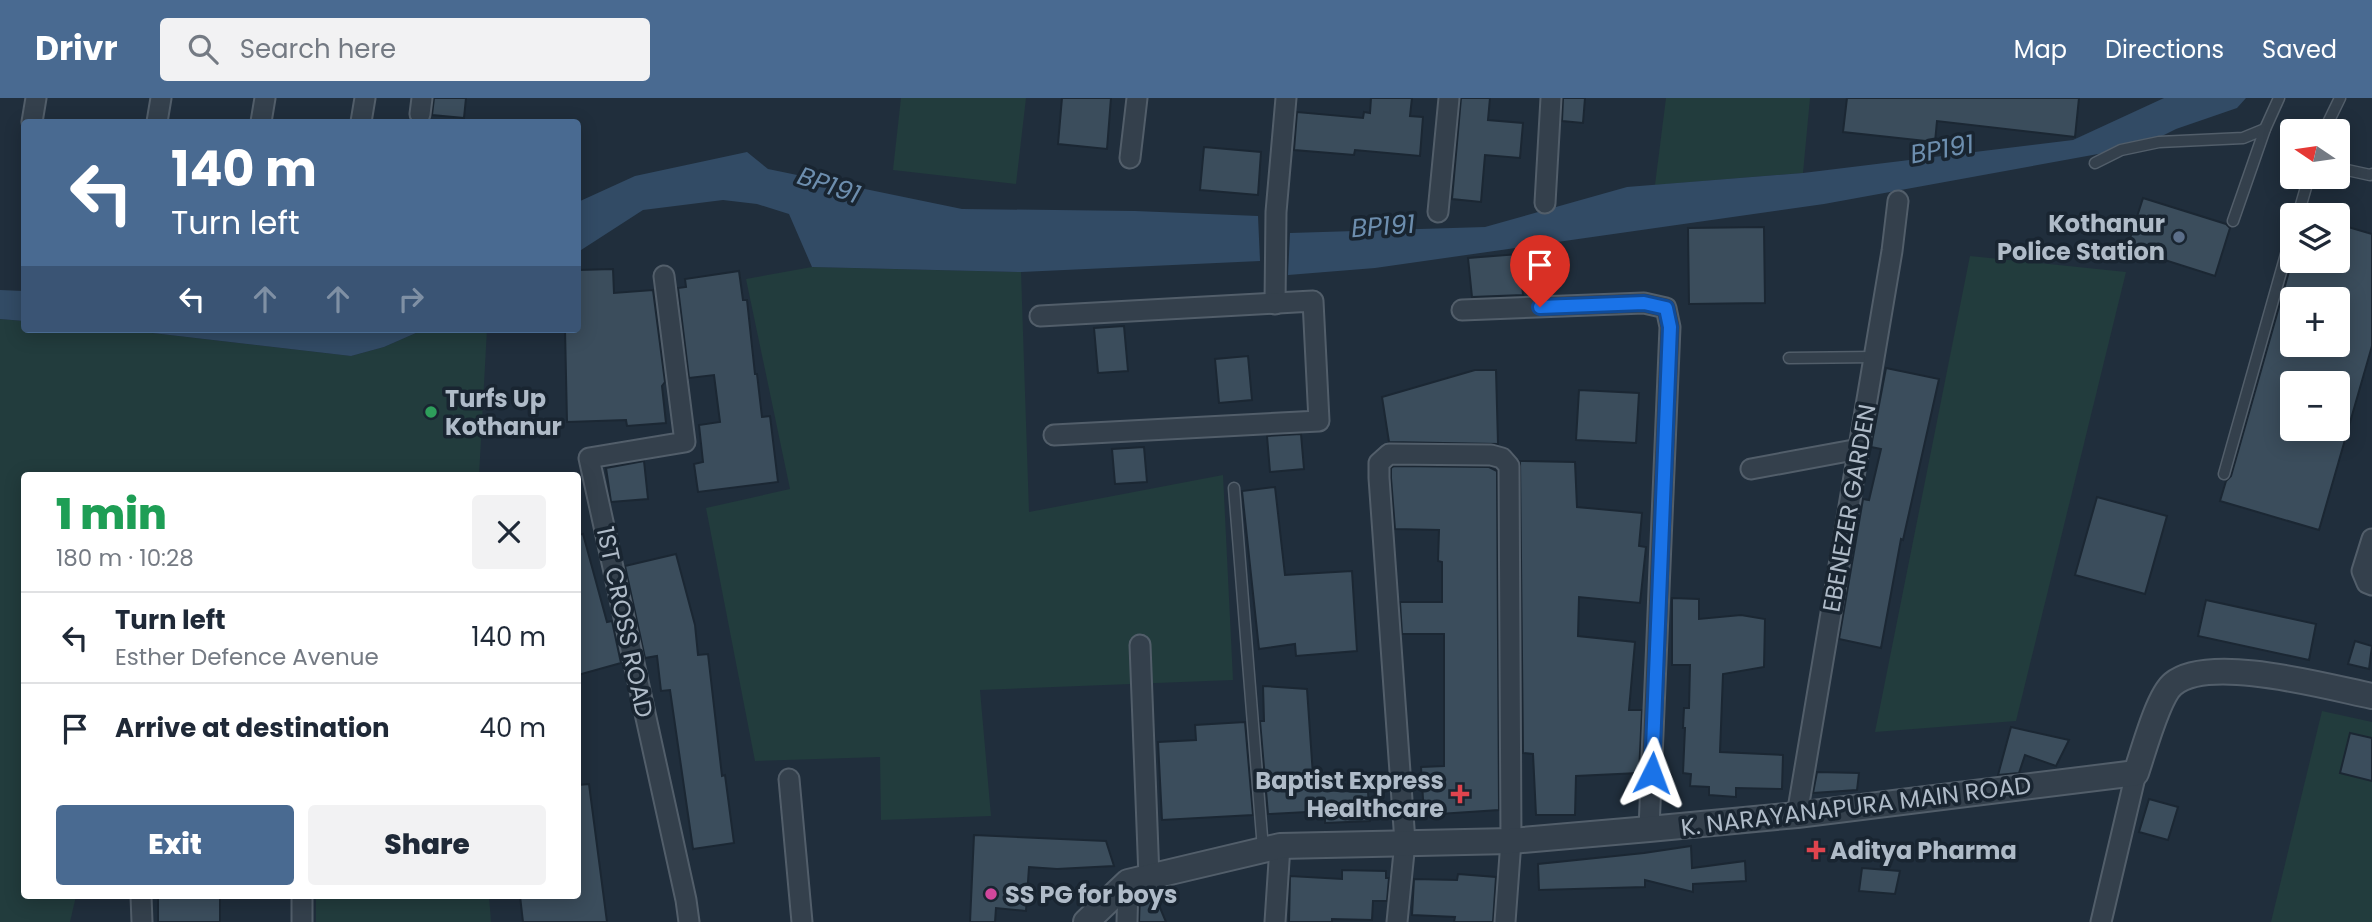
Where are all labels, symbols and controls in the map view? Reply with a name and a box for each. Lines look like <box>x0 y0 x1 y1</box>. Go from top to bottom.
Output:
search box <box>160 18 650 81</box>
text: Drivr <box>35 25 118 72</box>
icon: search <box>184 30 222 68</box>
text: Search here <box>240 31 396 67</box>
text: Map <box>2014 33 2067 66</box>
text: Directions <box>2105 33 2224 66</box>
text: Saved <box>2262 33 2337 66</box>
north arrow <box>2280 119 2350 189</box>
map controls <box>2280 119 2350 441</box>
water label: BP191 <box>1907 126 1977 172</box>
text: 140 m <box>171 135 317 203</box>
icon: left <box>56 147 147 238</box>
water label: BP191 <box>793 158 865 212</box>
text: Turn left <box>171 200 300 245</box>
button: layers <box>2280 203 2350 273</box>
water label: BP191 <box>1350 206 1416 246</box>
place label: Kothanur Police Station <box>1997 207 2165 268</box>
marker: Kothanur Police Station <box>2171 229 2187 245</box>
pin <box>1510 235 1570 307</box>
icon: arrive <box>1521 246 1559 284</box>
icon: left <box>173 280 211 318</box>
icon: ahead <box>246 280 284 318</box>
icon: ahead <box>319 280 357 318</box>
icon: right <box>392 280 430 318</box>
button: + <box>2280 287 2350 357</box>
button: − <box>2280 371 2350 441</box>
place label: Turfs Up Kothanur <box>445 382 562 443</box>
street label: EBENEZER GARDEN <box>1814 402 1884 614</box>
marker: Turfs Up Kothanur <box>423 404 439 420</box>
text: 1 min <box>56 485 167 544</box>
button: close <box>472 495 546 569</box>
street label: 1ST CROSS ROAD <box>589 524 661 720</box>
text: 180 m · 10:28 <box>56 542 194 574</box>
text: Turn left <box>115 602 226 638</box>
icon: left <box>56 619 94 657</box>
text: 140 m <box>471 619 546 655</box>
text: Esther Defence Avenue <box>115 641 379 673</box>
icon: arrive <box>56 710 94 748</box>
text: Arrive at destination <box>115 710 390 746</box>
text: 40 m <box>480 710 546 746</box>
position arrow <box>1615 736 1689 810</box>
place label: Baptist Express Healthcare <box>1255 764 1444 825</box>
street label: K. NARAYANAPURA MAIN ROAD <box>1679 768 2033 844</box>
marker: Baptist Express Healthcare <box>1450 784 1470 804</box>
button: Exit <box>56 805 294 885</box>
button: Share <box>308 805 546 885</box>
place label: Aditya Pharma <box>1830 834 2017 867</box>
marker: Aditya Pharma <box>1808 842 1824 858</box>
place label: SS PG for boys <box>1005 878 1177 911</box>
marker: SS PG for boys <box>983 886 999 902</box>

